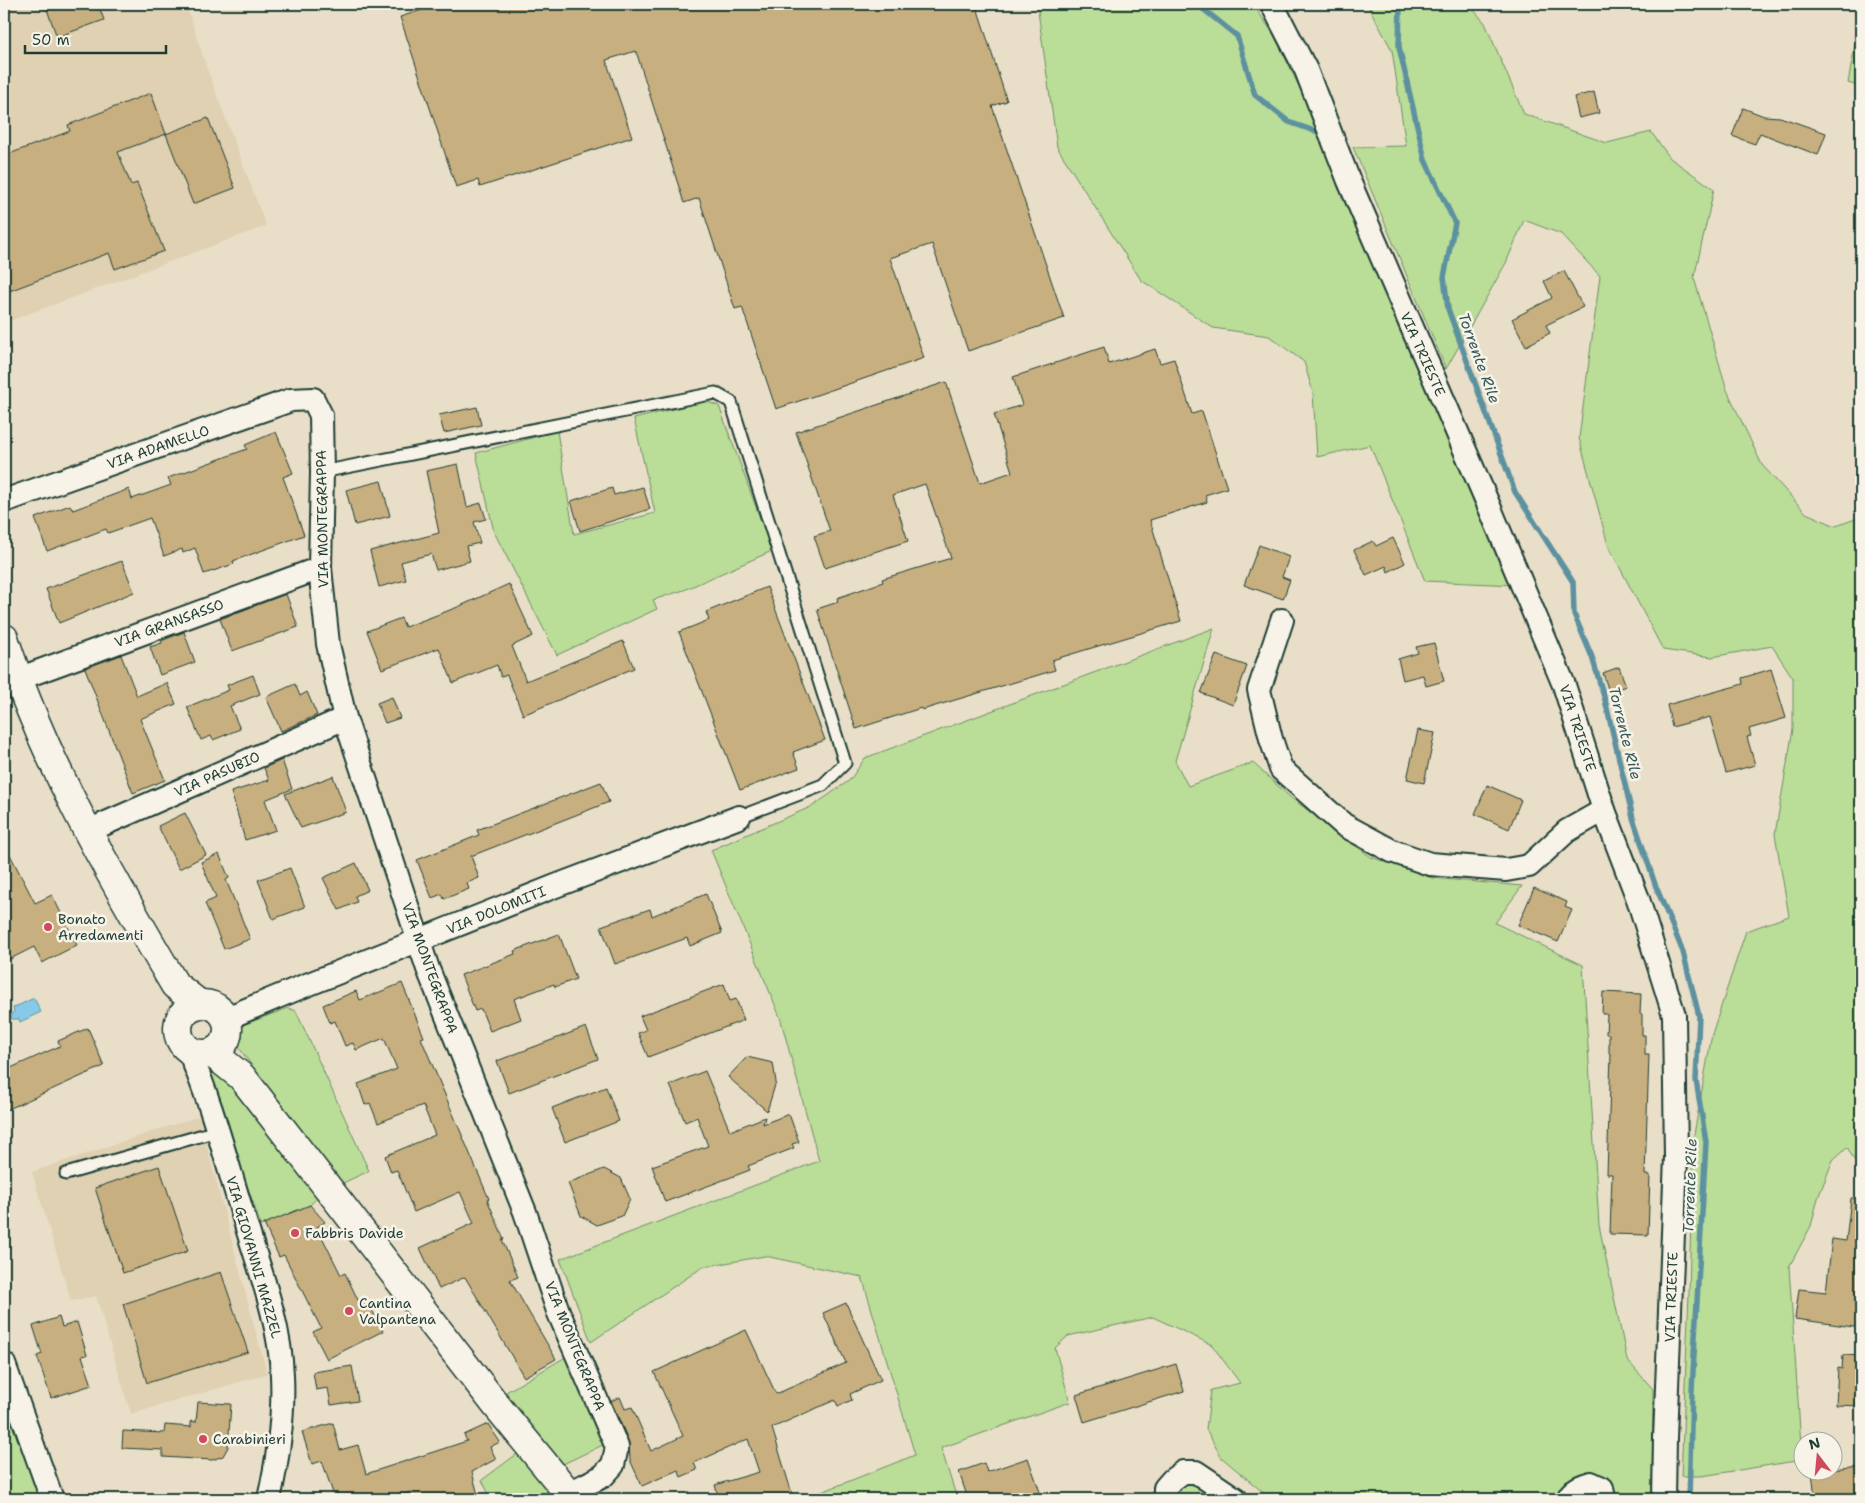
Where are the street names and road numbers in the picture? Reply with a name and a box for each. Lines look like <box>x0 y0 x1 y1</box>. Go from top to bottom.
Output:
street label: VIA TRIESTE <box>1396 309 1450 399</box>
street label: VIA ADAMELLO <box>104 421 212 473</box>
street label: VIA MONTEGRAPPA <box>312 450 332 588</box>
street label: VIA GRANSASSO <box>112 595 226 651</box>
street label: VIA TRIESTE <box>1555 682 1601 774</box>
street label: VIA PASUBIO <box>171 747 263 801</box>
street label: VIA DOLOMITI <box>444 882 549 938</box>
street label: VIA MONTEGRAPPA <box>398 900 462 1036</box>
street label: VIA GIOVANNI MAZZEL <box>222 1174 286 1340</box>
street label: VIA TRIESTE <box>1660 1251 1682 1343</box>
street label: VIA MONTEGRAPPA <box>541 1279 609 1413</box>

